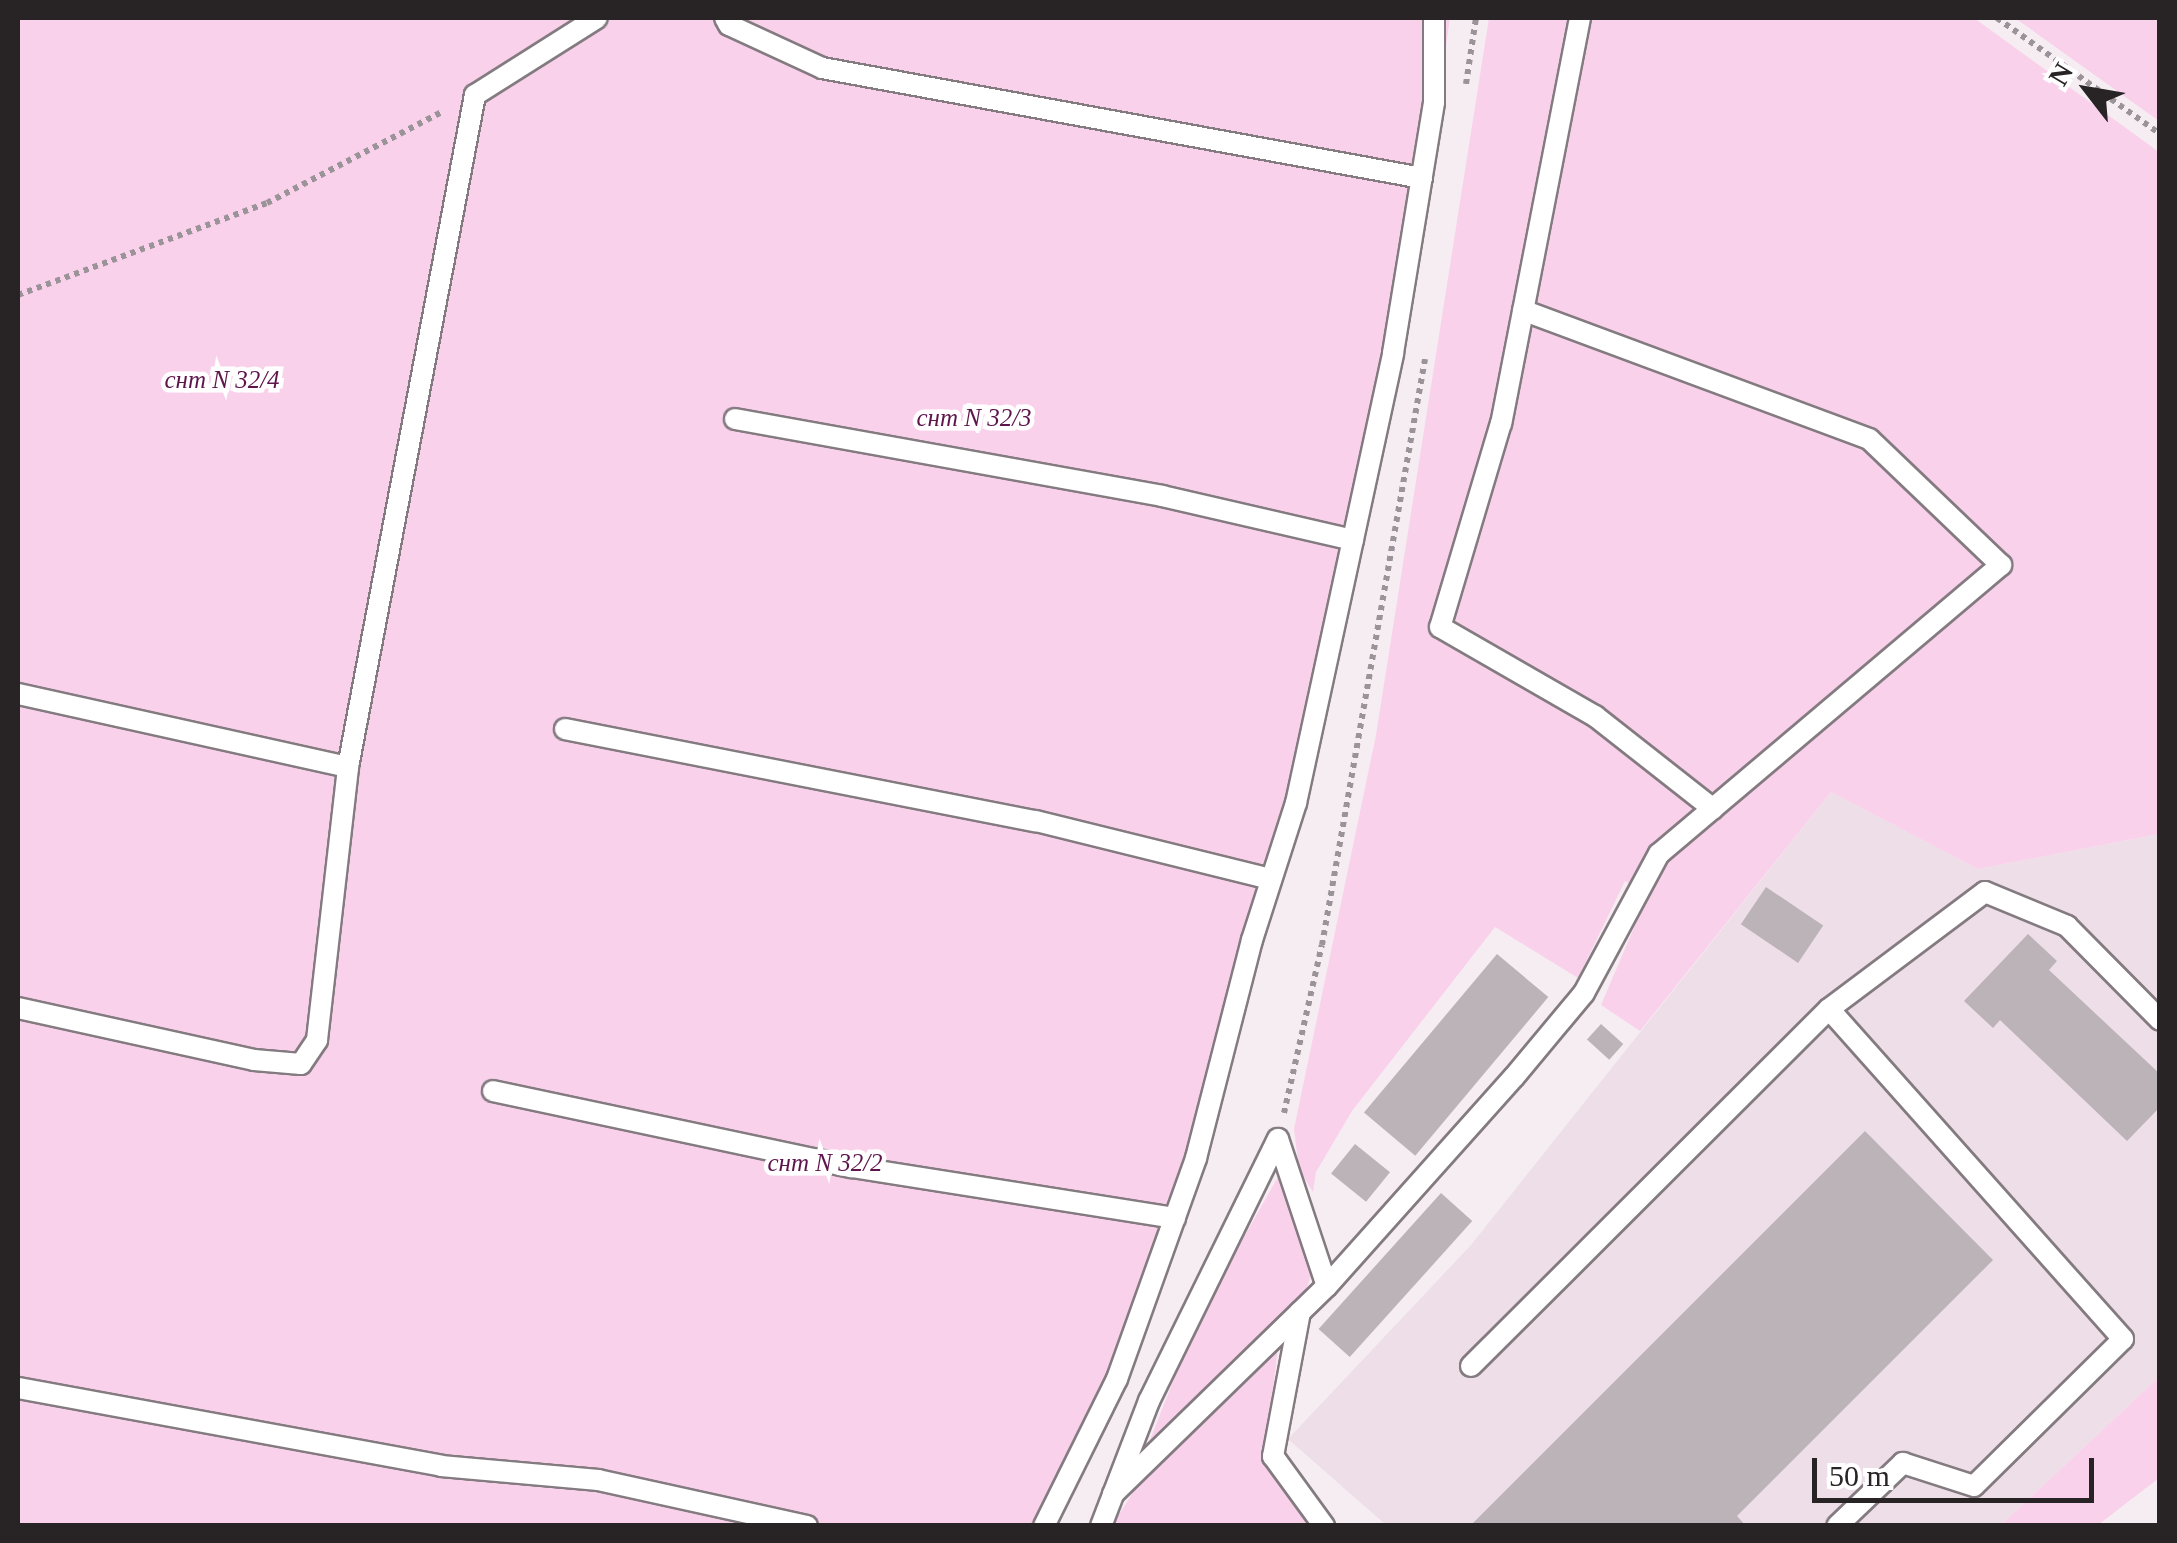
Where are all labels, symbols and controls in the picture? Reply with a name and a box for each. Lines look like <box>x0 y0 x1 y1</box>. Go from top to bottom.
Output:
north arrow <box>2037 40 2137 140</box>
text: N <box>2042 58 2079 91</box>
park label: снт N 32/4 <box>164 365 280 395</box>
park label: снт N 32/3 <box>916 403 1032 433</box>
park label: снт N 32/2 <box>767 1148 883 1178</box>
scale bar <box>1817 1438 2100 1500</box>
text: 50 m <box>1829 1459 1890 1492</box>

